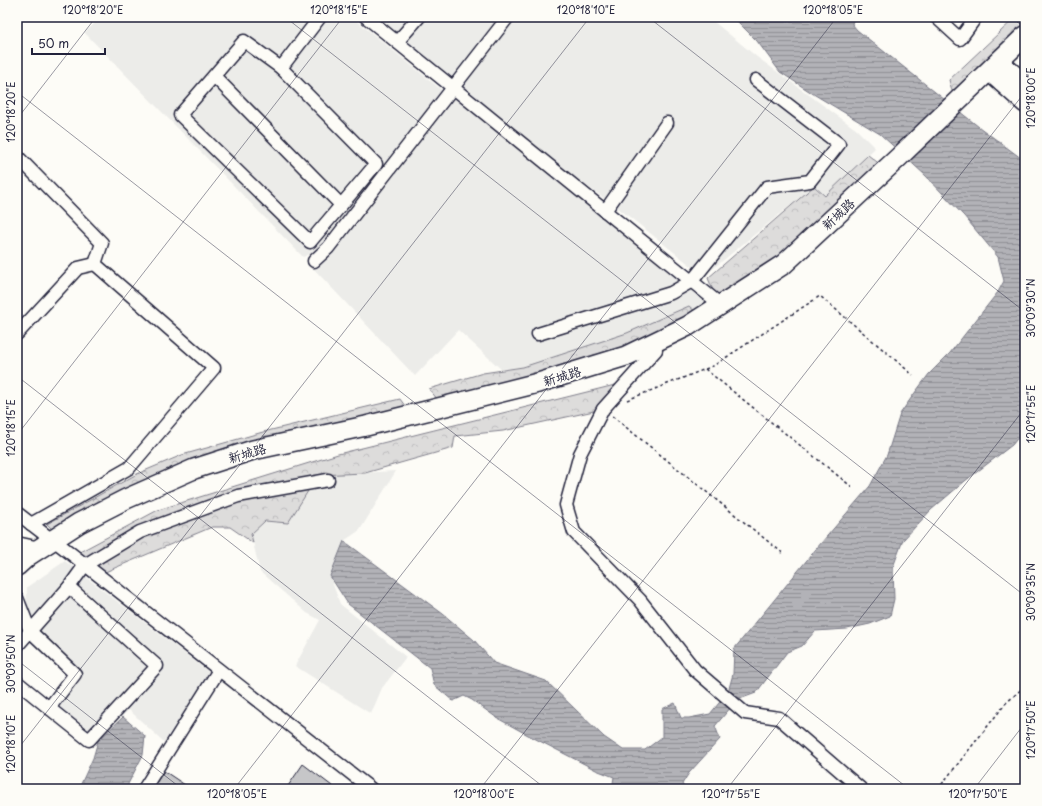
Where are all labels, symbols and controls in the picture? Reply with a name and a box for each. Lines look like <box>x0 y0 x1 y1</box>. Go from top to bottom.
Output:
text: 120°18'20"E <box>63 2 123 17</box>
text: 120°18'15"E <box>310 2 368 17</box>
text: 120°18'10"E <box>557 2 615 17</box>
text: 120°18'05"E <box>803 2 863 17</box>
scale bar <box>32 30 105 56</box>
text: 50 m <box>38 34 69 52</box>
text: 120°18'00"E <box>1023 68 1038 129</box>
text: 120°18'20"E <box>3 82 18 142</box>
street label: 新城路 <box>817 193 858 234</box>
text: 30°09'30"N <box>1023 278 1038 338</box>
street label: 新城路 <box>540 361 583 390</box>
text: 120°17'55"E <box>1023 385 1038 443</box>
text: 120°18'15"E <box>3 399 18 457</box>
street label: 新城路 <box>225 438 268 467</box>
text: 30°09'35"N <box>1023 563 1038 621</box>
text: 30°09'50"N <box>3 634 18 693</box>
text: 120°17'50"E <box>1023 700 1038 760</box>
text: 120°18'10"E <box>3 715 18 773</box>
text: 120°18'05"E <box>207 786 267 801</box>
text: 120°18'00"E <box>454 786 515 801</box>
text: 120°17'55"E <box>702 786 760 801</box>
text: 120°17'50"E <box>948 786 1008 801</box>

